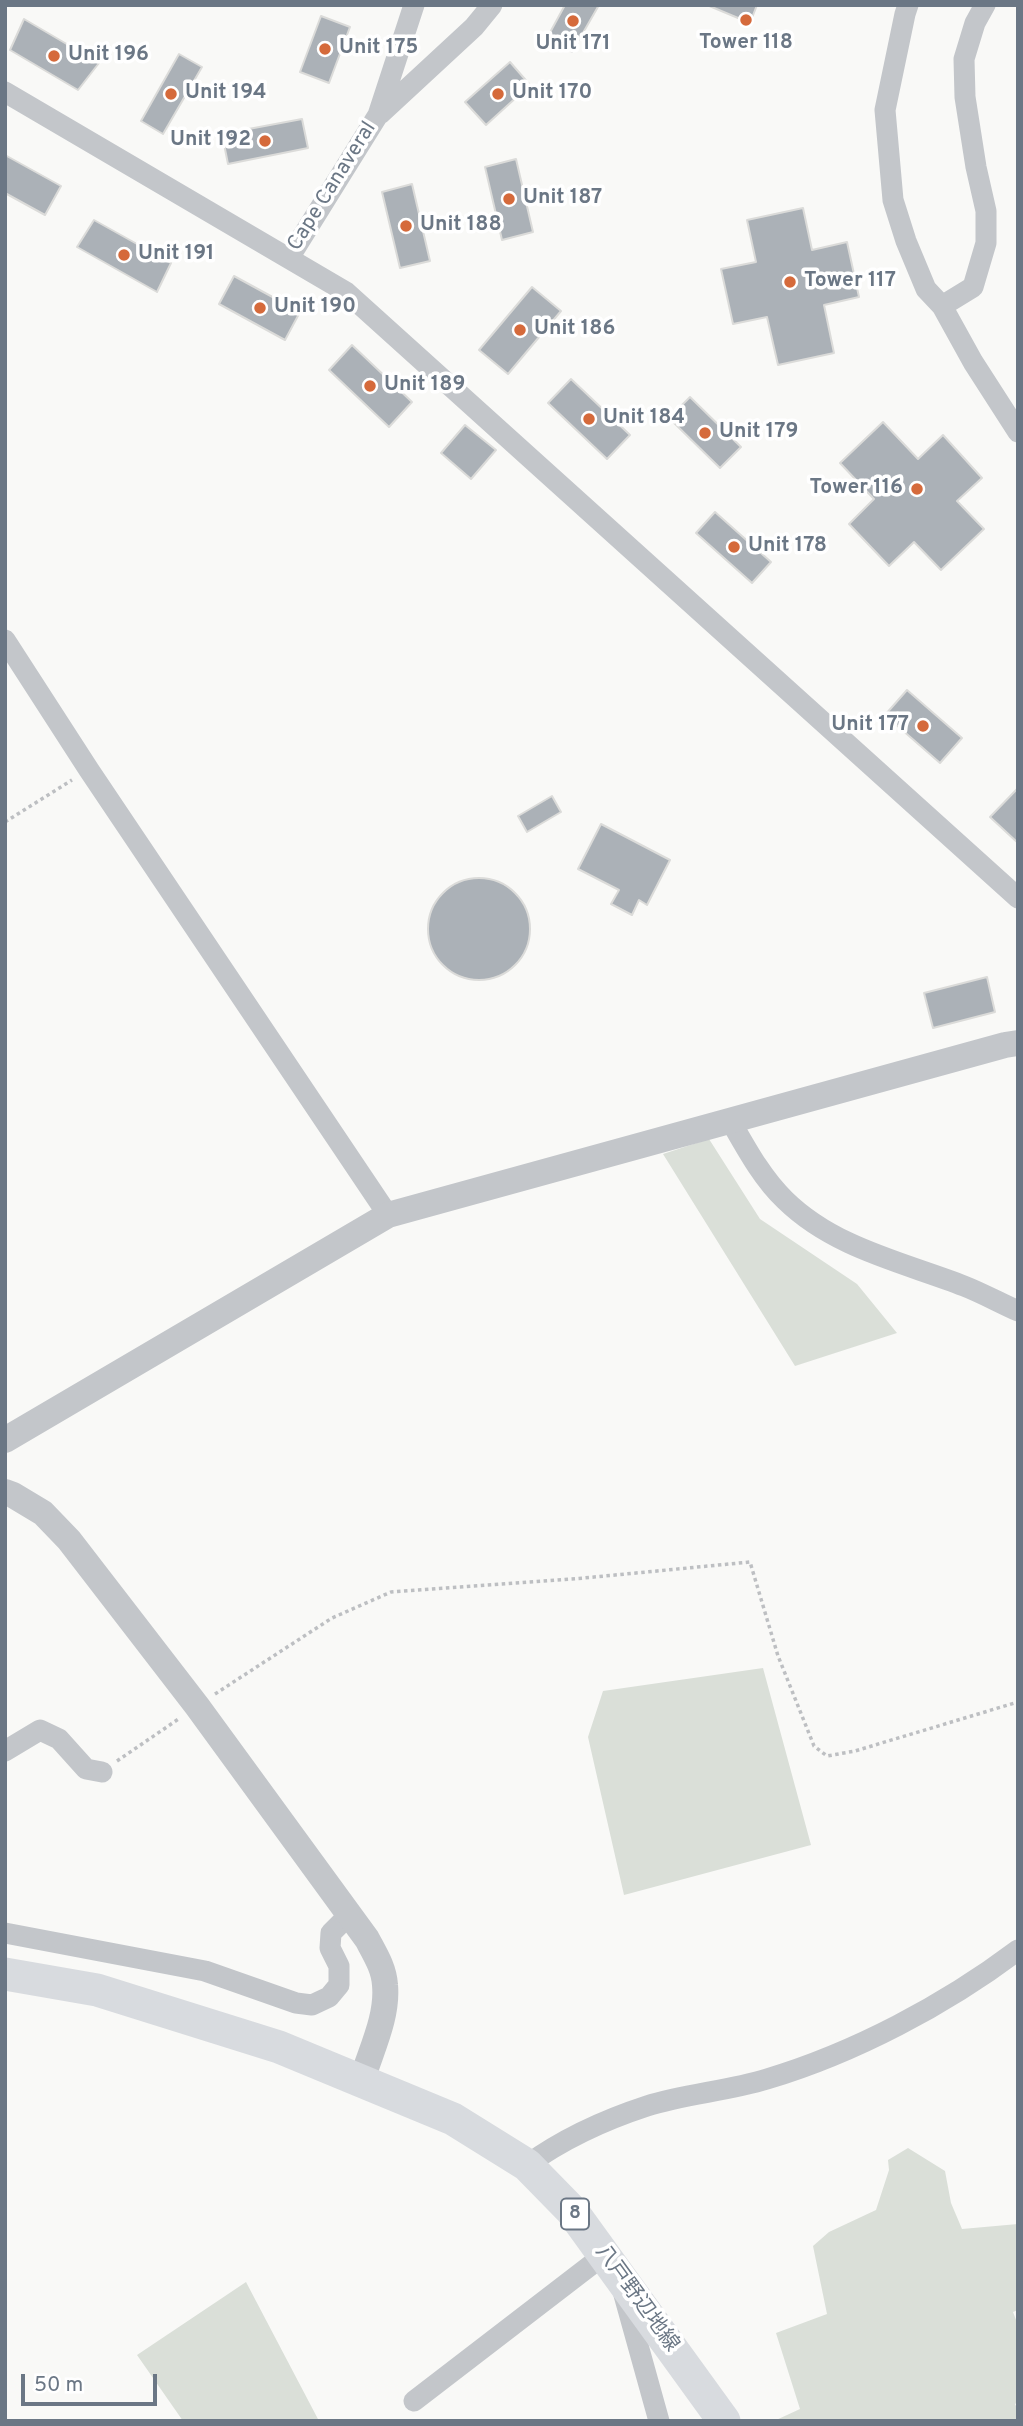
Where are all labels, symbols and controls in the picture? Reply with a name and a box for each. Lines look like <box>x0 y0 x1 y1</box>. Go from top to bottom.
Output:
marker: Tower 118 <box>738 12 754 28</box>
marker: Unit 171 <box>565 13 581 29</box>
place label: Tower 118 <box>699 31 793 57</box>
place label: Unit 171 <box>535 32 611 58</box>
place label: Unit 175 <box>339 36 418 62</box>
marker: Unit 175 <box>317 41 333 57</box>
place label: Unit 196 <box>68 43 149 69</box>
marker: Unit 196 <box>46 48 62 64</box>
place label: Unit 194 <box>185 81 267 107</box>
place label: Unit 170 <box>512 81 592 107</box>
marker: Unit 194 <box>163 86 179 102</box>
marker: Unit 170 <box>490 86 506 102</box>
street label: Cape Canaveral <box>283 118 383 256</box>
place label: Unit 192 <box>170 128 251 154</box>
marker: Unit 192 <box>257 133 273 149</box>
place label: Unit 187 <box>523 186 602 212</box>
marker: Unit 187 <box>501 191 517 207</box>
place label: Unit 188 <box>420 213 502 239</box>
marker: Unit 188 <box>398 218 414 234</box>
place label: Unit 191 <box>138 242 215 268</box>
marker: Unit 191 <box>116 247 132 263</box>
place label: Tower 117 <box>804 269 896 295</box>
marker: Tower 117 <box>782 274 798 290</box>
place label: Unit 190 <box>274 295 356 321</box>
marker: Unit 190 <box>252 300 268 316</box>
place label: Unit 186 <box>534 317 615 343</box>
marker: Unit 186 <box>512 322 528 338</box>
place label: Unit 189 <box>384 373 465 399</box>
marker: Unit 189 <box>362 378 378 394</box>
place label: Unit 184 <box>603 406 685 432</box>
marker: Unit 184 <box>581 411 597 427</box>
place label: Unit 179 <box>719 420 798 446</box>
marker: Unit 179 <box>697 425 713 441</box>
place label: Tower 116 <box>809 476 903 502</box>
marker: Tower 116 <box>909 481 925 497</box>
place label: Unit 178 <box>748 534 827 560</box>
marker: Unit 178 <box>726 539 742 555</box>
place label: Unit 177 <box>831 713 909 739</box>
marker: Unit 177 <box>915 718 931 734</box>
road number: 8 <box>561 2198 589 2230</box>
street label: 八戸野辺地線 <box>589 2241 683 2357</box>
scale bar <box>24 2360 161 2404</box>
text: 50 m <box>34 2372 83 2399</box>

